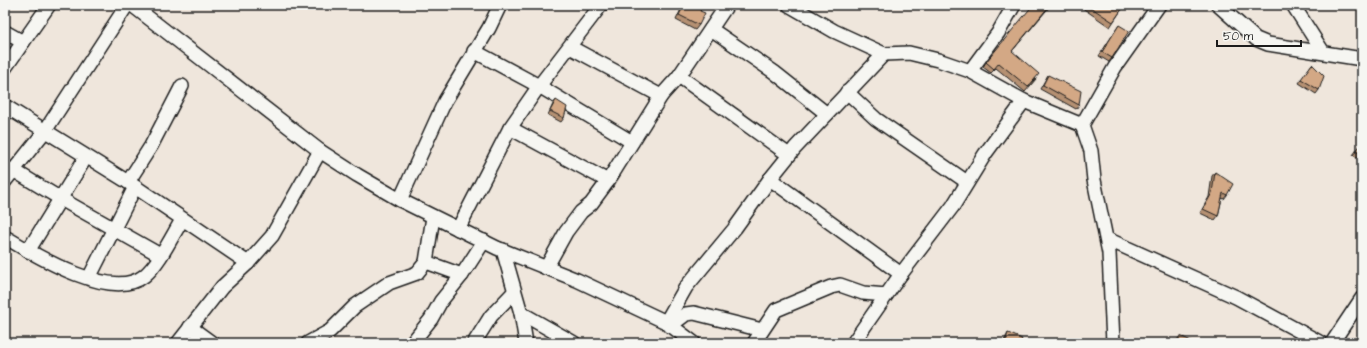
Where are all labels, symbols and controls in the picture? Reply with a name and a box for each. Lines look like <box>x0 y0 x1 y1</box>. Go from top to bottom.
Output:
scale bar <box>1217 22 1301 48</box>
text: 50 m <box>1223 28 1254 45</box>

